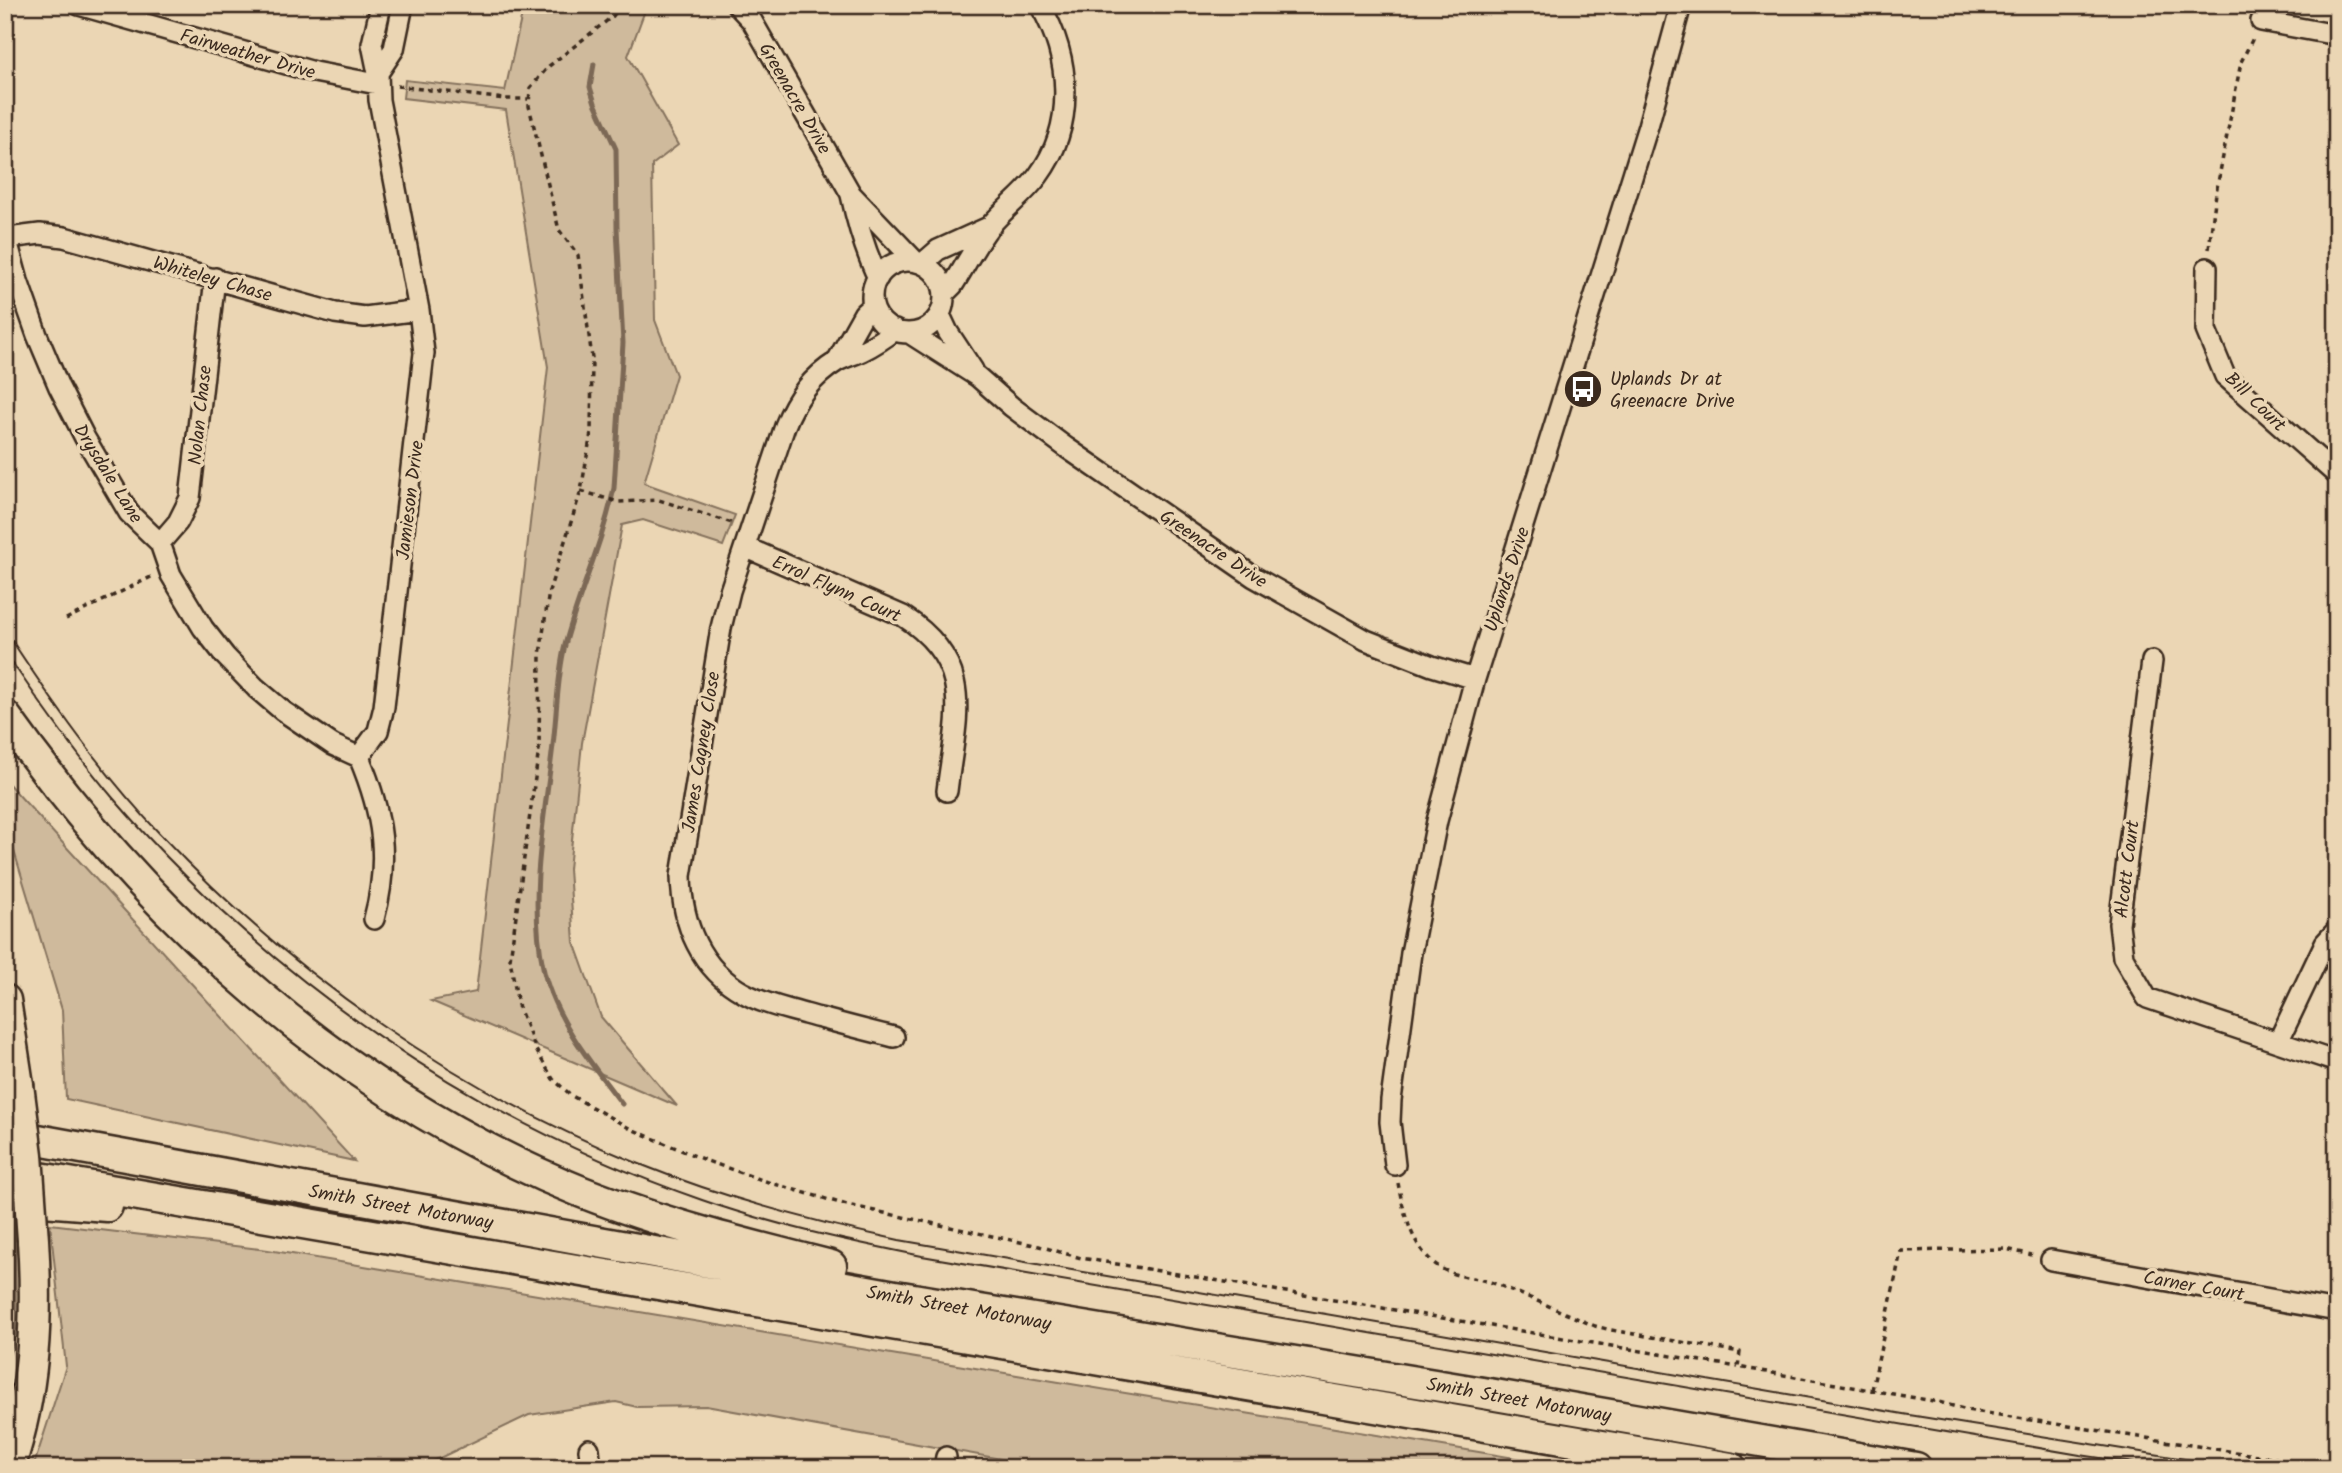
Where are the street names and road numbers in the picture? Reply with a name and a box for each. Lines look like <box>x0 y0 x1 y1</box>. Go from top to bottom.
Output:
street label: Fairweather Drive <box>176 21 319 89</box>
street label: Greenacre Drive <box>750 38 839 161</box>
street label: Whiteley Chase <box>150 249 276 311</box>
street label: Nolan Chase <box>181 364 221 466</box>
street label: Bill Court <box>2217 365 2293 440</box>
street label: Drysdale Lane <box>65 418 150 530</box>
street label: Jamieson Drive <box>389 438 433 562</box>
street label: Greenacre Drive <box>1153 502 1273 597</box>
street label: Uplands Drive <box>1477 523 1539 636</box>
street label: Errol Flynn Court <box>767 548 906 632</box>
street label: James Cagney Close <box>674 669 730 835</box>
street label: Alcott Court <box>2107 818 2149 920</box>
street label: Smith Street Motorway <box>306 1177 496 1239</box>
street label: Carner Court <box>2141 1263 2247 1311</box>
street label: Smith Street Motorway <box>864 1278 1054 1340</box>
street label: Smith Street Motorway <box>1424 1370 1614 1432</box>

